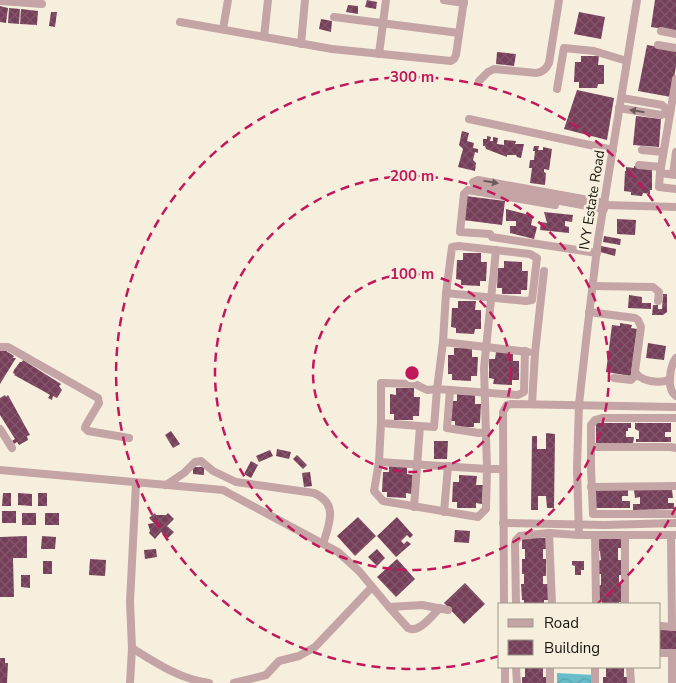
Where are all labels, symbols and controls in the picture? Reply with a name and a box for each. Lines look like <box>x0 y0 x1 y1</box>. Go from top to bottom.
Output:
text: 300 m <box>390 67 434 87</box>
one-way arrow <box>629 107 645 115</box>
street label: IVY Estate Road <box>575 149 609 251</box>
text: 200 m <box>390 166 434 186</box>
one-way arrow <box>483 179 499 187</box>
text: 100 m <box>390 264 434 284</box>
centre of rings <box>403 364 421 382</box>
legend <box>498 603 661 668</box>
text: Road <box>544 613 579 633</box>
text: Building <box>544 638 600 658</box>

